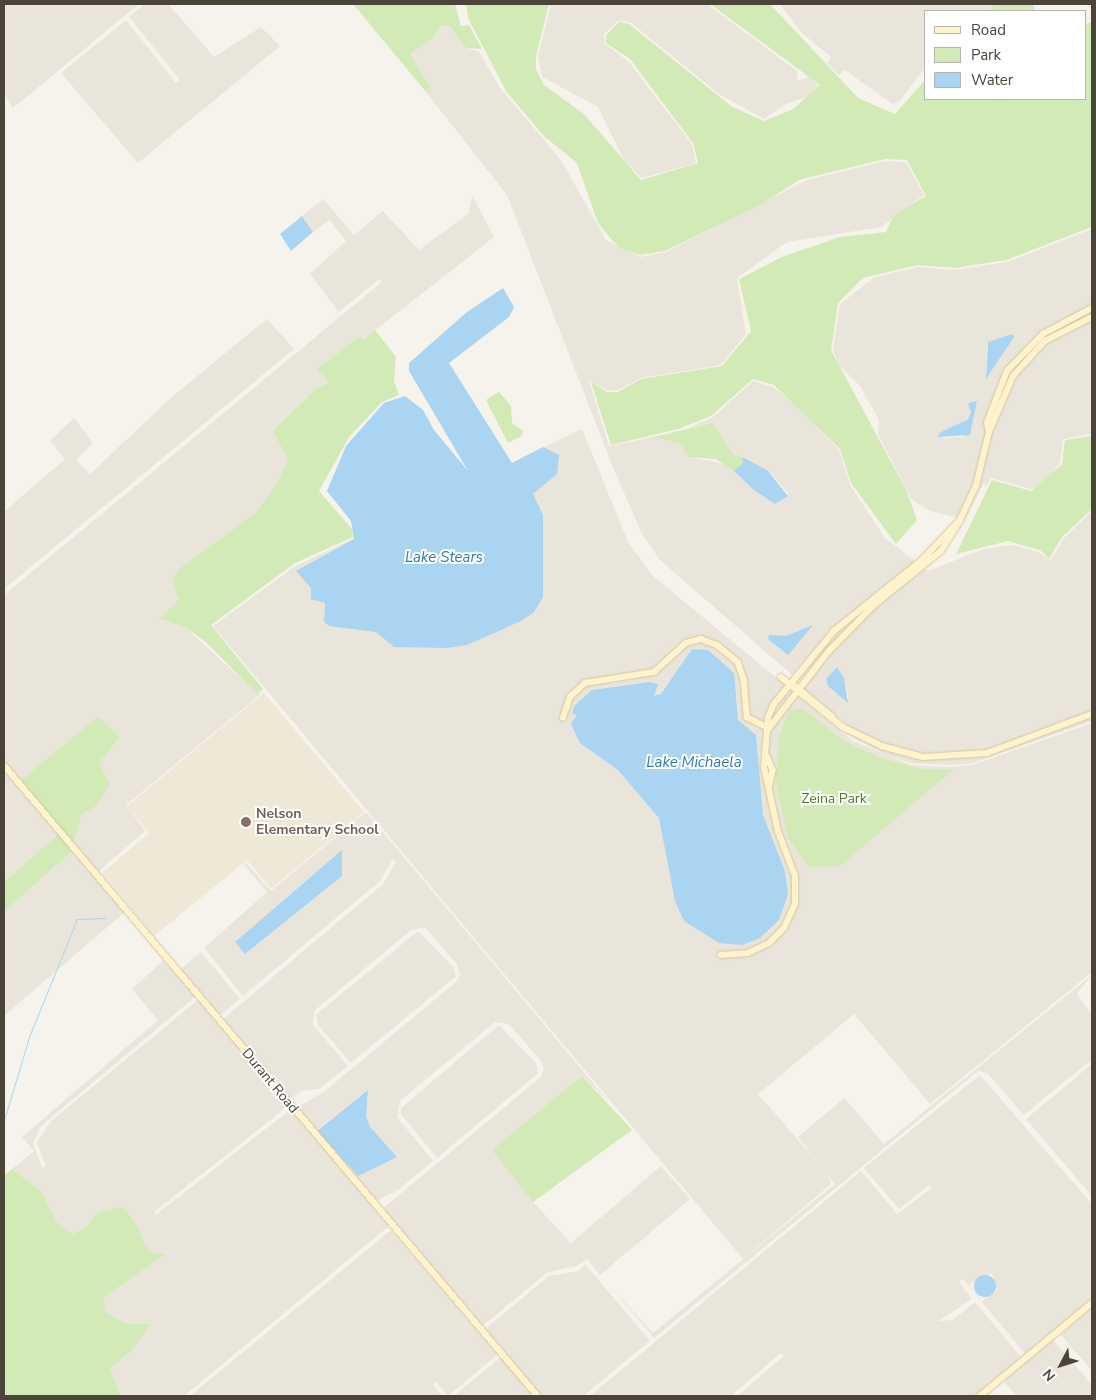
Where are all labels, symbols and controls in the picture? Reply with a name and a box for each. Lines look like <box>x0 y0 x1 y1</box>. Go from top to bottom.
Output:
legend <box>924 10 1086 100</box>
text: Road <box>971 20 1006 40</box>
text: Park <box>971 45 1001 65</box>
text: Water <box>971 70 1013 90</box>
water label: Lake Stears <box>405 549 483 567</box>
water label: Lake Michaela <box>646 754 742 772</box>
park label: Zeina Park <box>801 791 867 807</box>
place label: Nelson Elementary School <box>256 806 379 839</box>
marker: Nelson Elementary School <box>240 816 252 828</box>
street label: Durant Road <box>238 1045 302 1117</box>
north arrow <box>1036 1340 1086 1390</box>
text: N <box>1038 1365 1060 1385</box>

